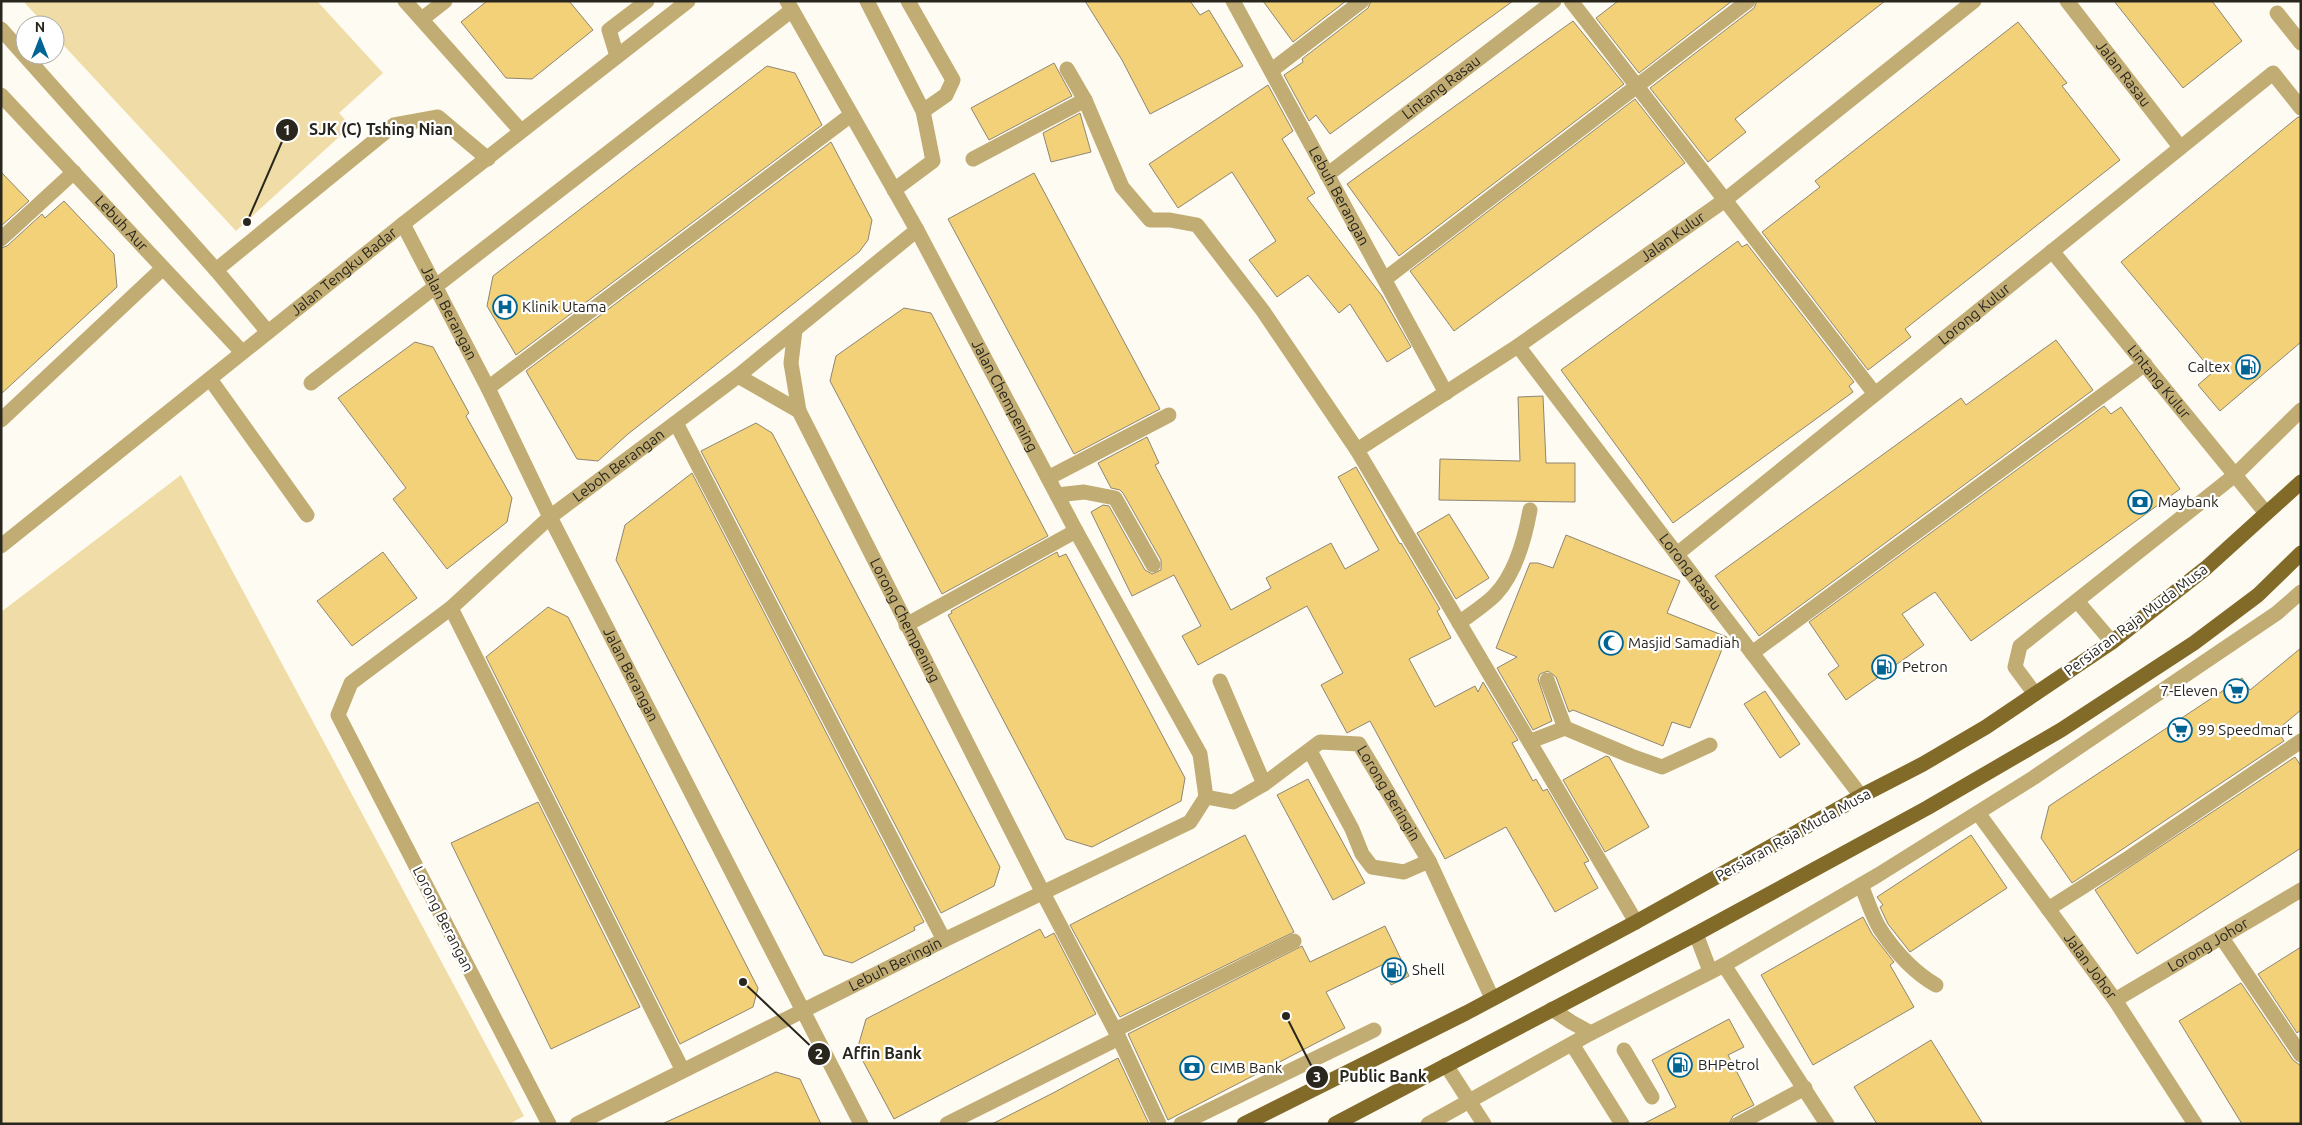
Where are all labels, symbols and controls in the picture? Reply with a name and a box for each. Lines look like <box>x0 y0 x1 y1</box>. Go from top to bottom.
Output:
north arrow <box>15 15 65 65</box>
text: N <box>35 19 45 35</box>
street label: Jalan Rasau <box>2093 37 2155 110</box>
street label: Lintang Rasau <box>1399 52 1483 122</box>
callout: SJK (C) Tshing Nian <box>275 114 463 145</box>
text: SJK (C) Tshing Nian <box>309 120 453 139</box>
text: 1 <box>283 121 291 138</box>
street label: Lebuh Berangan <box>1306 143 1373 248</box>
street label: Lebuh Aur <box>92 192 152 254</box>
street label: Jalan Kulur <box>1637 208 1708 265</box>
street label: Jalan Tengku Badar <box>287 223 400 319</box>
street label: Jalan Berangan <box>418 263 481 362</box>
street label: Lorong Kulur <box>1935 279 2014 348</box>
hospital icon: Klinik Utama <box>492 294 518 320</box>
place label: Klinik Utama <box>522 298 606 315</box>
street label: Jalan Chempening <box>969 337 1042 455</box>
street label: Lintang Kulur <box>2124 341 2195 422</box>
fuel station icon: Caltex <box>2235 354 2261 380</box>
place label: Caltex <box>2187 358 2230 375</box>
street label: Leboh Berangan <box>569 425 668 505</box>
bank icon: Maybank <box>2127 489 2153 515</box>
place label: Maybank <box>2158 493 2219 510</box>
street label: Lorong Rasau <box>1656 530 1725 613</box>
street label: Lorong Chempening <box>867 555 944 685</box>
street label: Persiaran Raja Muda Musa <box>2061 560 2211 679</box>
street label: Jalan Berangan <box>600 624 662 724</box>
mosque icon: Masjid Samadiah <box>1598 630 1624 656</box>
place label: Masjid Samadiah <box>1628 634 1740 651</box>
fuel station icon: Petron <box>1871 654 1897 680</box>
place label: Petron <box>1902 658 1948 675</box>
supermarket icon: 7-Eleven <box>2223 678 2249 704</box>
place label: 7-Eleven <box>2160 682 2218 699</box>
supermarket icon: 99 Speedmart <box>2167 717 2193 743</box>
place label: 99 Speedmart <box>2198 721 2293 738</box>
street label: Lorong Beringin <box>1354 742 1424 844</box>
street label: Persiaran Raja Muda Musa <box>1712 785 1873 884</box>
street label: Lorong Berangan <box>410 863 477 974</box>
street label: Lorong Johor <box>2164 914 2251 975</box>
street label: Jalan Johor <box>2061 929 2121 1003</box>
street label: Lebuh Beringin <box>846 934 944 994</box>
fuel station icon: Shell <box>1381 957 1407 983</box>
place label: Shell <box>1412 961 1445 978</box>
callout: Affin Bank <box>807 1038 931 1069</box>
text: Affin Bank <box>842 1044 922 1062</box>
text: 2 <box>815 1045 823 1062</box>
fuel station icon: BHPetrol <box>1667 1052 1693 1078</box>
bank icon: CIMB Bank <box>1179 1055 1205 1081</box>
place label: BHPetrol <box>1698 1056 1759 1073</box>
place label: CIMB Bank <box>1210 1059 1283 1076</box>
callout: Public Bank <box>1304 1061 1437 1092</box>
text: Public Bank <box>1339 1067 1427 1085</box>
text: 3 <box>1313 1068 1321 1085</box>

